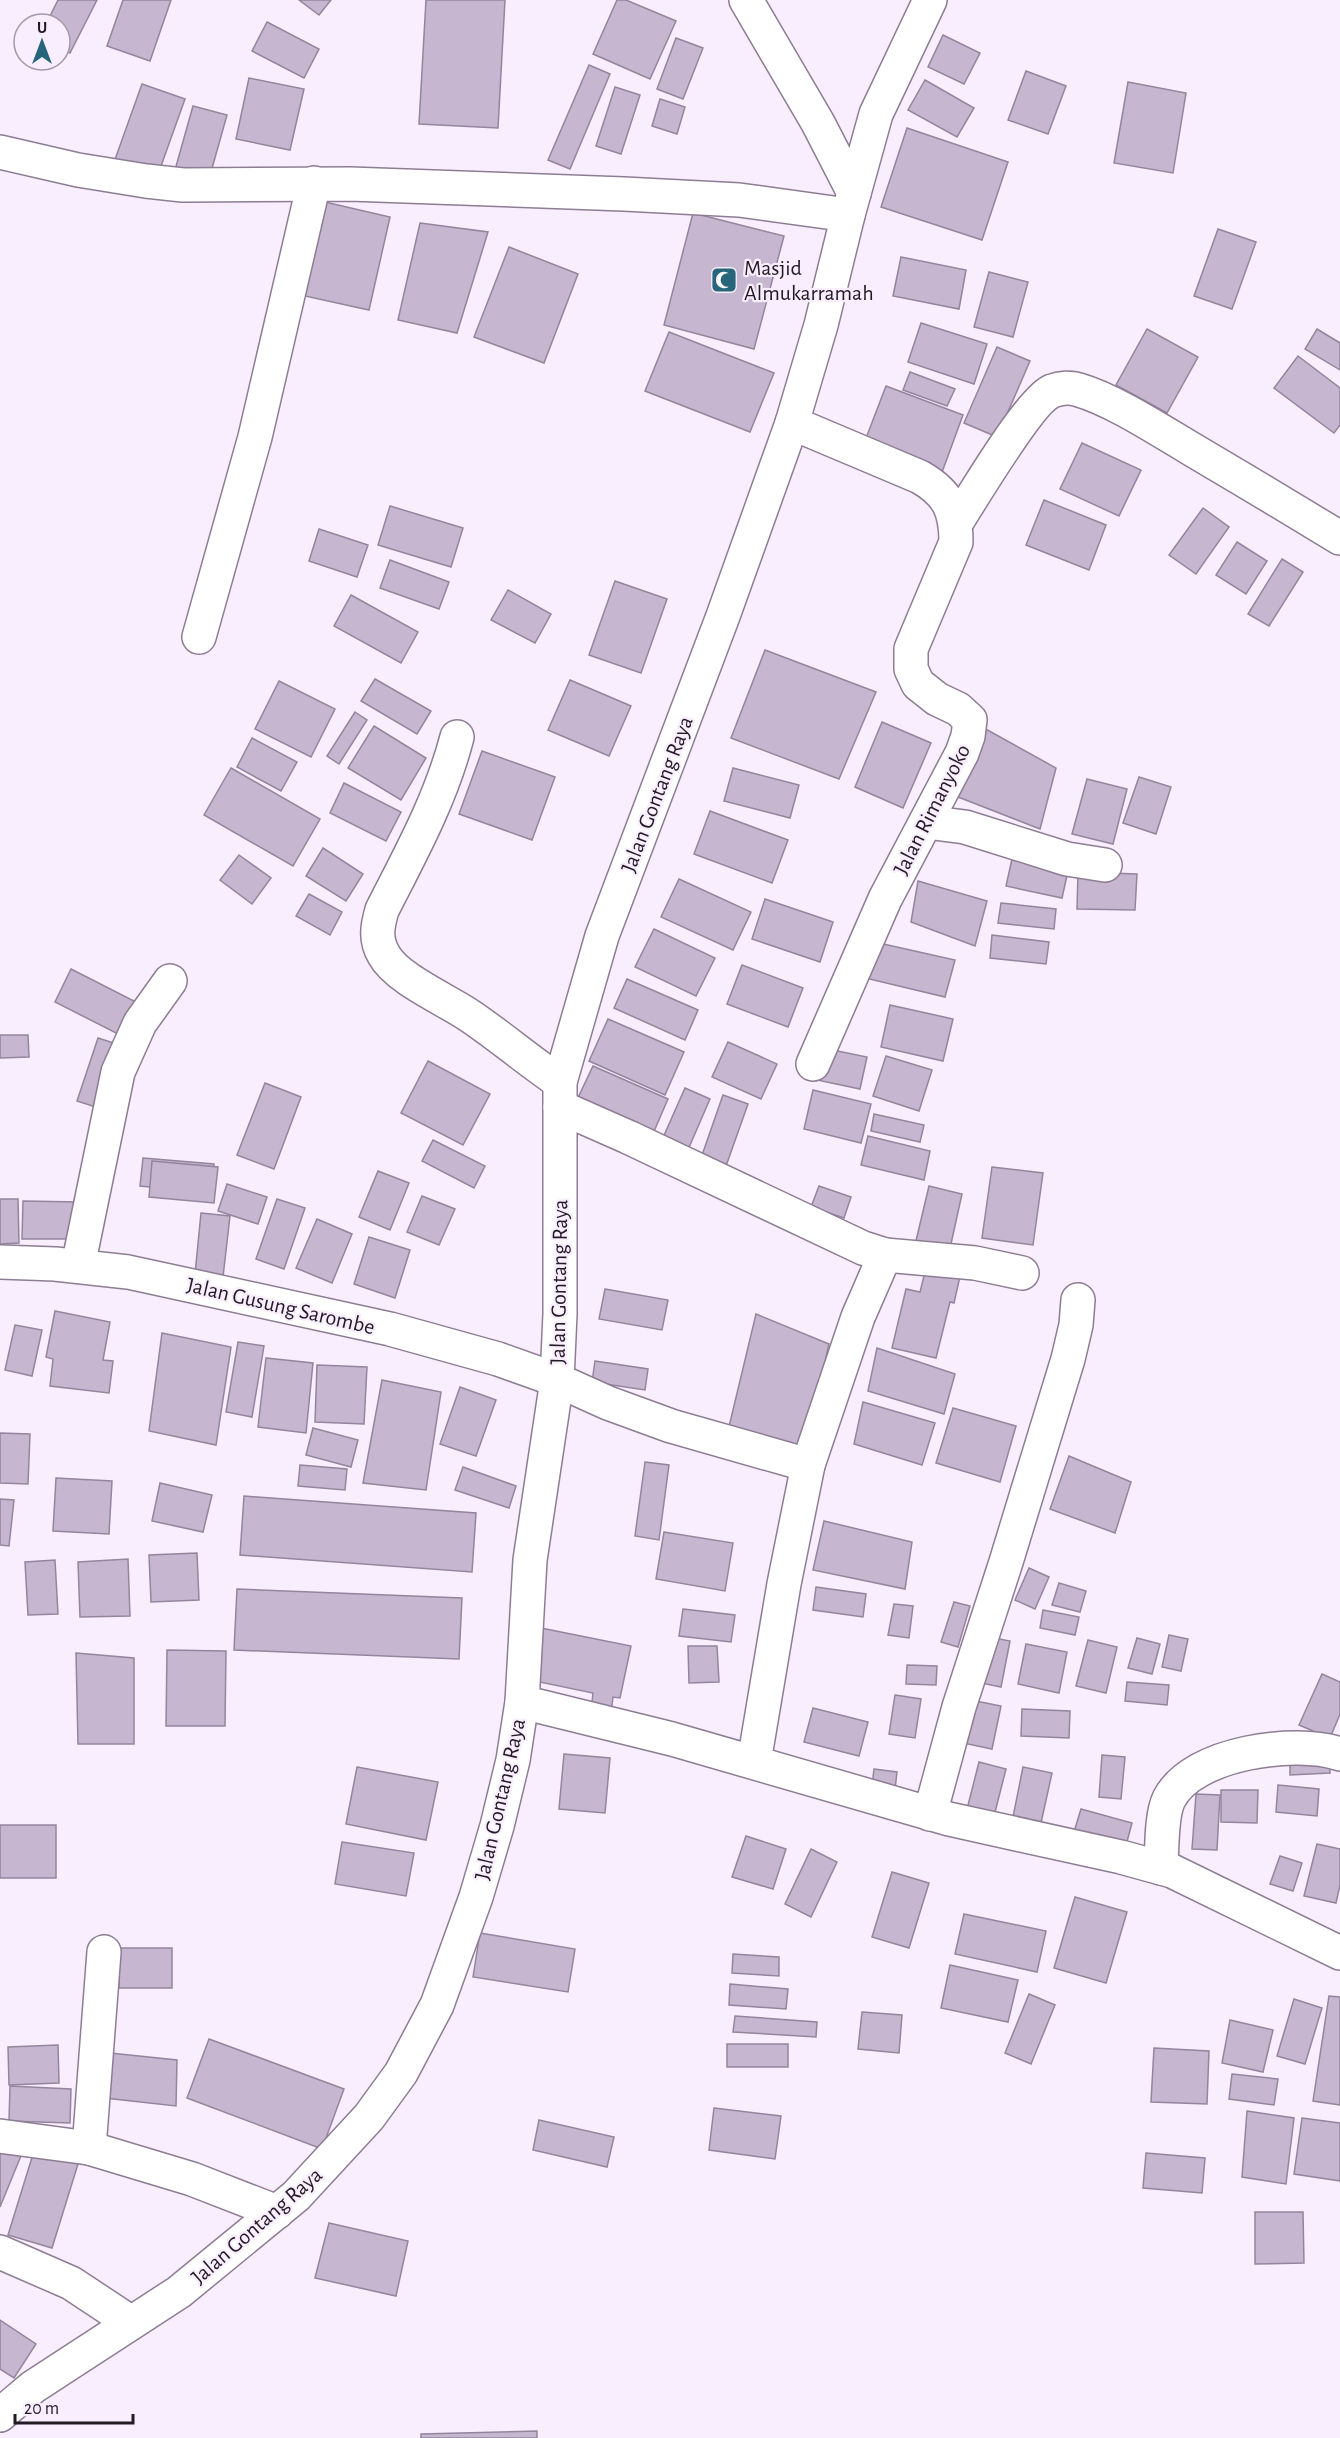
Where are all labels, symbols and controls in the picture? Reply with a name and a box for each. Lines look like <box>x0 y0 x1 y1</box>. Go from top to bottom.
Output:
north arrow <box>12 12 72 72</box>
text: U <box>37 20 47 36</box>
place label: Masjid Almukarramah <box>744 257 874 304</box>
mosque icon: Masjid Almukarramah <box>709 265 739 295</box>
street label: Jalan Gontang Raya <box>617 713 697 875</box>
street label: Jalan Rimanyoko <box>890 741 974 878</box>
street label: Jalan Gontang Raya <box>547 1199 571 1365</box>
street label: Jalan Gusung Sarombe <box>185 1274 377 1338</box>
street label: Jalan Gontang Raya <box>471 1716 529 1882</box>
street label: Jalan Gontang Raya <box>187 2163 326 2288</box>
scale bar <box>15 2387 134 2425</box>
text: 20 m <box>24 2400 59 2418</box>

